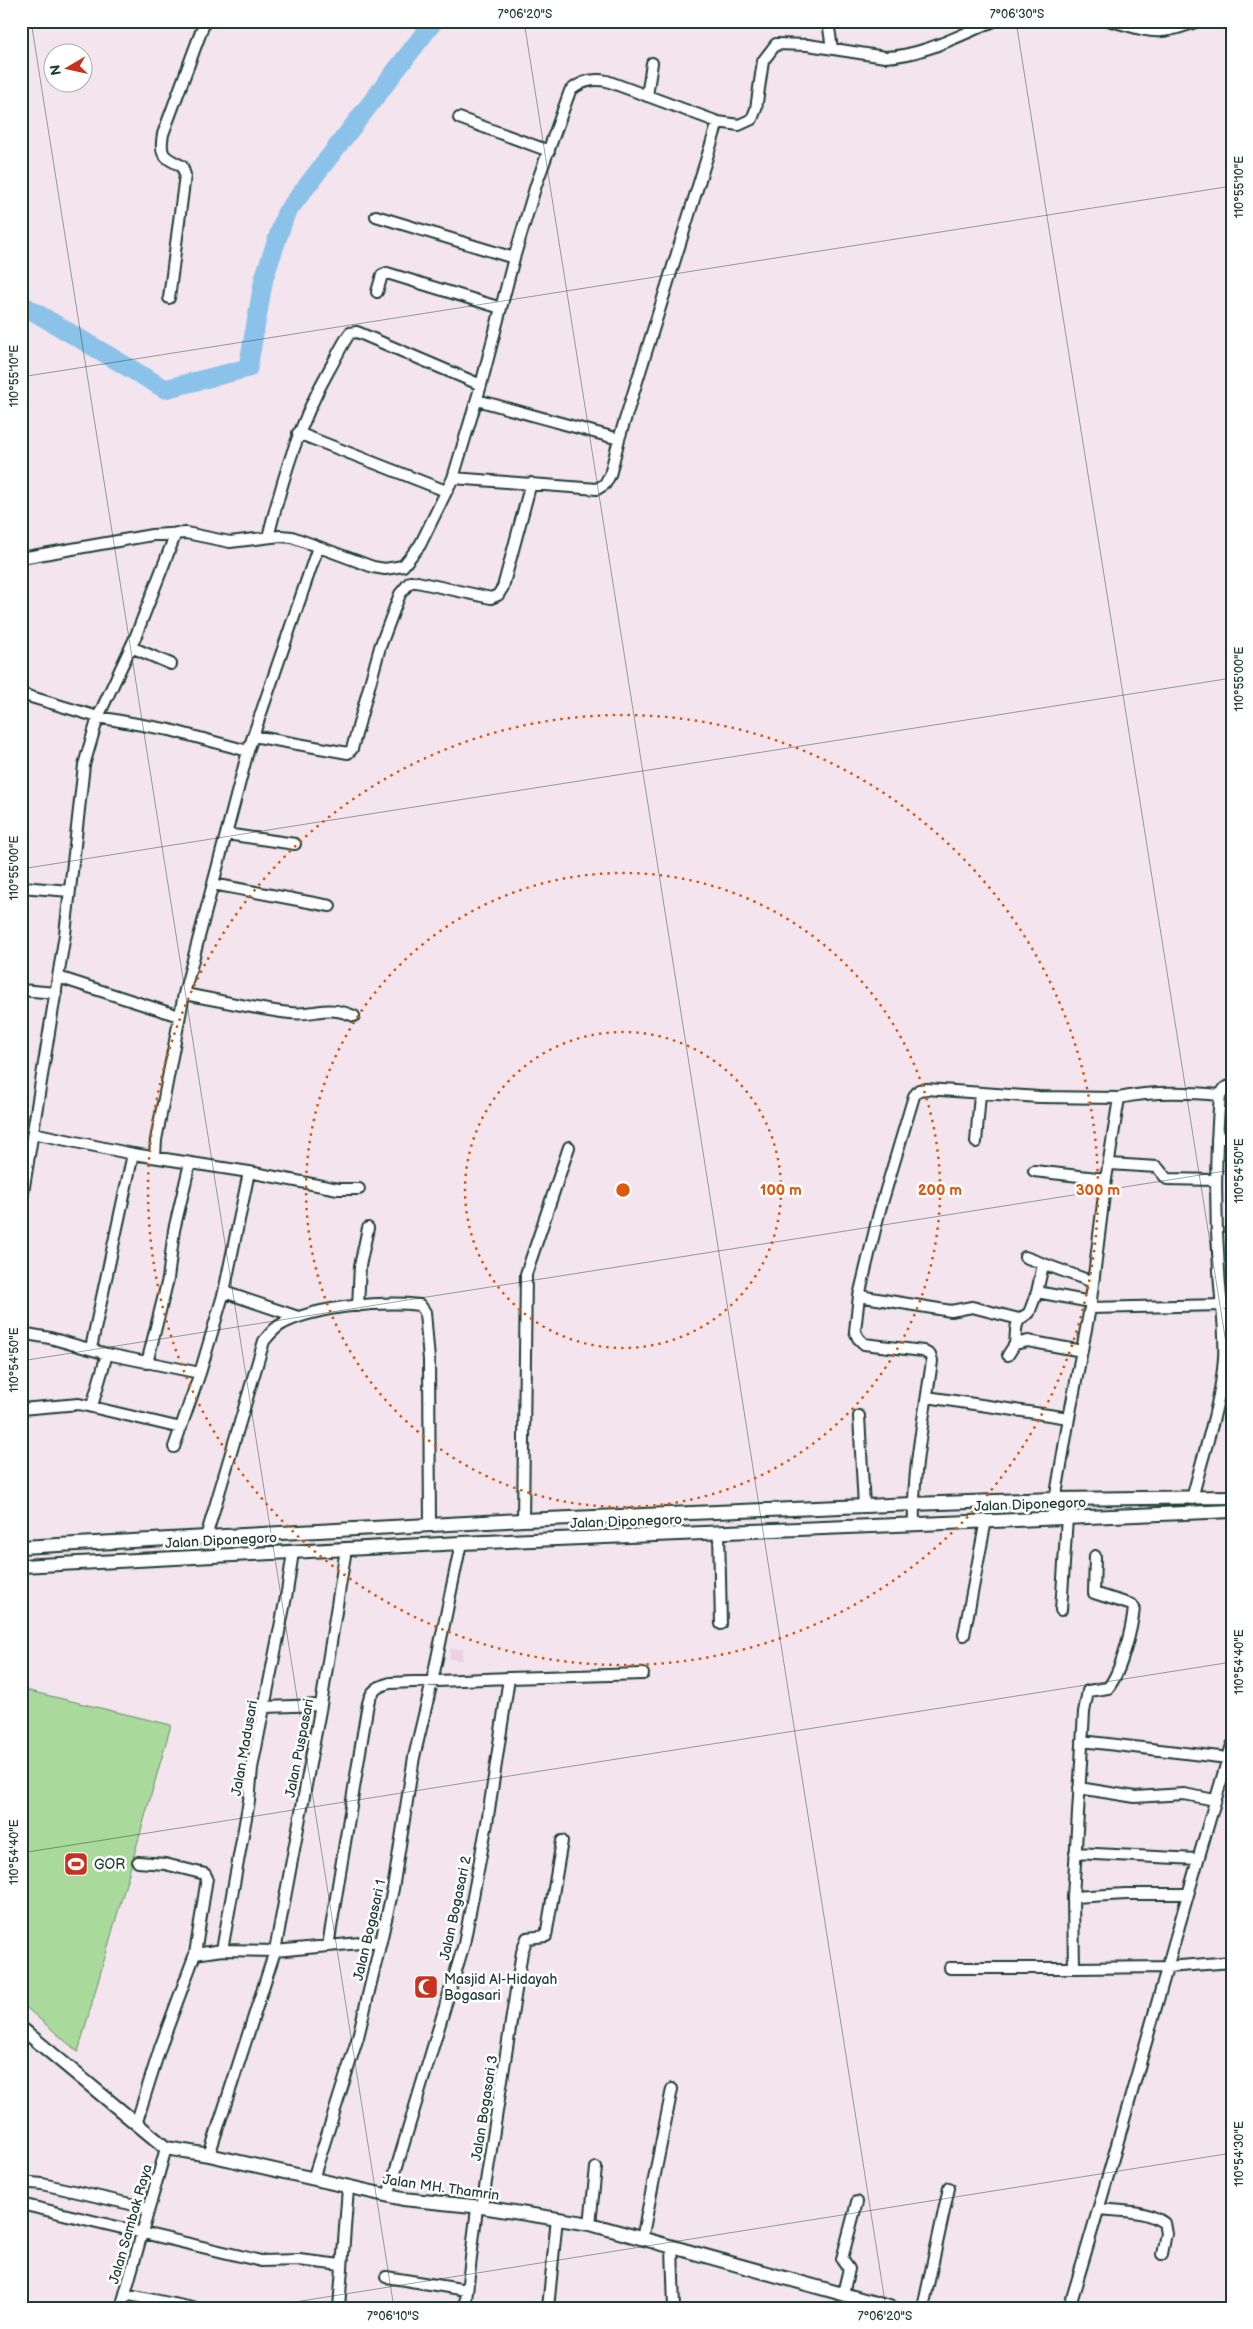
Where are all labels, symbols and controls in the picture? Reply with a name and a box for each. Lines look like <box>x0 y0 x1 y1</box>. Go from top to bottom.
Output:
text: 7°06'20"S <box>498 7 552 22</box>
text: 7°06'30"S <box>990 7 1044 22</box>
north arrow <box>42 42 92 92</box>
text: N <box>46 63 65 76</box>
text: 110°55'10"E <box>1232 156 1247 218</box>
text: 110°55'10"E <box>7 345 22 407</box>
text: 110°55'00"E <box>1232 647 1247 711</box>
text: 110°55'00"E <box>7 836 22 900</box>
text: 110°54'50"E <box>1232 1138 1247 1204</box>
centre of rings <box>614 1181 632 1199</box>
text: 100 m <box>760 1181 802 1200</box>
text: 200 m <box>918 1181 962 1200</box>
text: 300 m <box>1076 1181 1120 1200</box>
text: 110°54'50"E <box>7 1327 22 1393</box>
street label: Jalan Diponegoro <box>974 1494 1086 1515</box>
street label: Jalan Diponegoro <box>570 1511 682 1532</box>
street label: Jalan Diponegoro <box>165 1529 277 1552</box>
text: 110°54'40"E <box>1232 1629 1247 1695</box>
street label: Jalan Puspasari <box>282 1697 317 1799</box>
street label: Jalan Madusari <box>228 1699 261 1797</box>
text: 110°54'40"E <box>7 1819 22 1885</box>
sports icon: GOR <box>63 1851 89 1877</box>
street label: Jalan Bogasari 2 <box>436 1854 475 1962</box>
place label: GOR <box>94 1856 125 1873</box>
street label: Jalan Bogasari 1 <box>350 1878 389 1982</box>
place label: Masjid Al-Hidayah Bogasari <box>444 1971 557 2004</box>
mosque icon: Masjid Al-Hidayah Bogasari <box>413 1974 439 2000</box>
street label: Jalan Bogasari 3 <box>468 2054 501 2162</box>
text: 110°54'30"E <box>1232 2121 1247 2187</box>
street label: Jalan Sambak Raya <box>105 2162 156 2286</box>
street label: Jalan MH. Thamrin <box>382 2171 500 2204</box>
text: 7°06'10"S <box>367 2309 419 2324</box>
text: 7°06'20"S <box>858 2309 912 2324</box>

